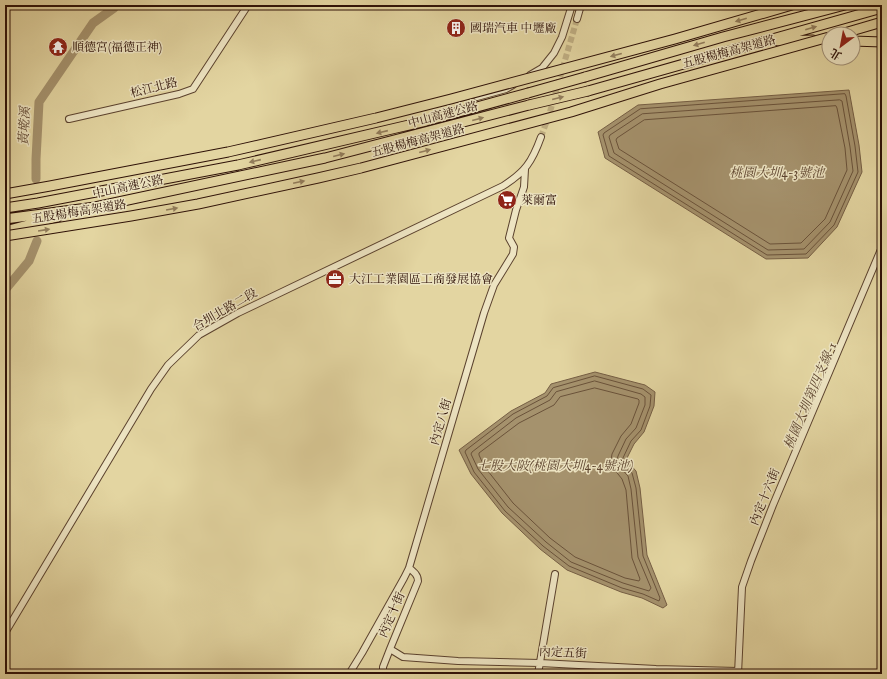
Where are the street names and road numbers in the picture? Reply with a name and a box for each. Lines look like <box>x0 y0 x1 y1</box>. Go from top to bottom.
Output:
street label: 五股楊梅高架道路 <box>681 32 777 72</box>
street label: 松江北路 <box>129 75 179 101</box>
street label: 中山高速公路 <box>406 98 480 132</box>
street label: 五股楊梅高架道路 <box>370 121 466 161</box>
street label: 中山高速公路 <box>91 172 165 202</box>
street label: 五股楊梅高架道路 <box>30 197 128 227</box>
street label: 合圳北路二段 <box>190 286 260 334</box>
street label: 內定八街 <box>427 396 455 447</box>
street label: 內定十六街 <box>747 465 784 528</box>
street label: 內定十街 <box>376 589 409 640</box>
street label: 內定五街 <box>539 644 588 662</box>

